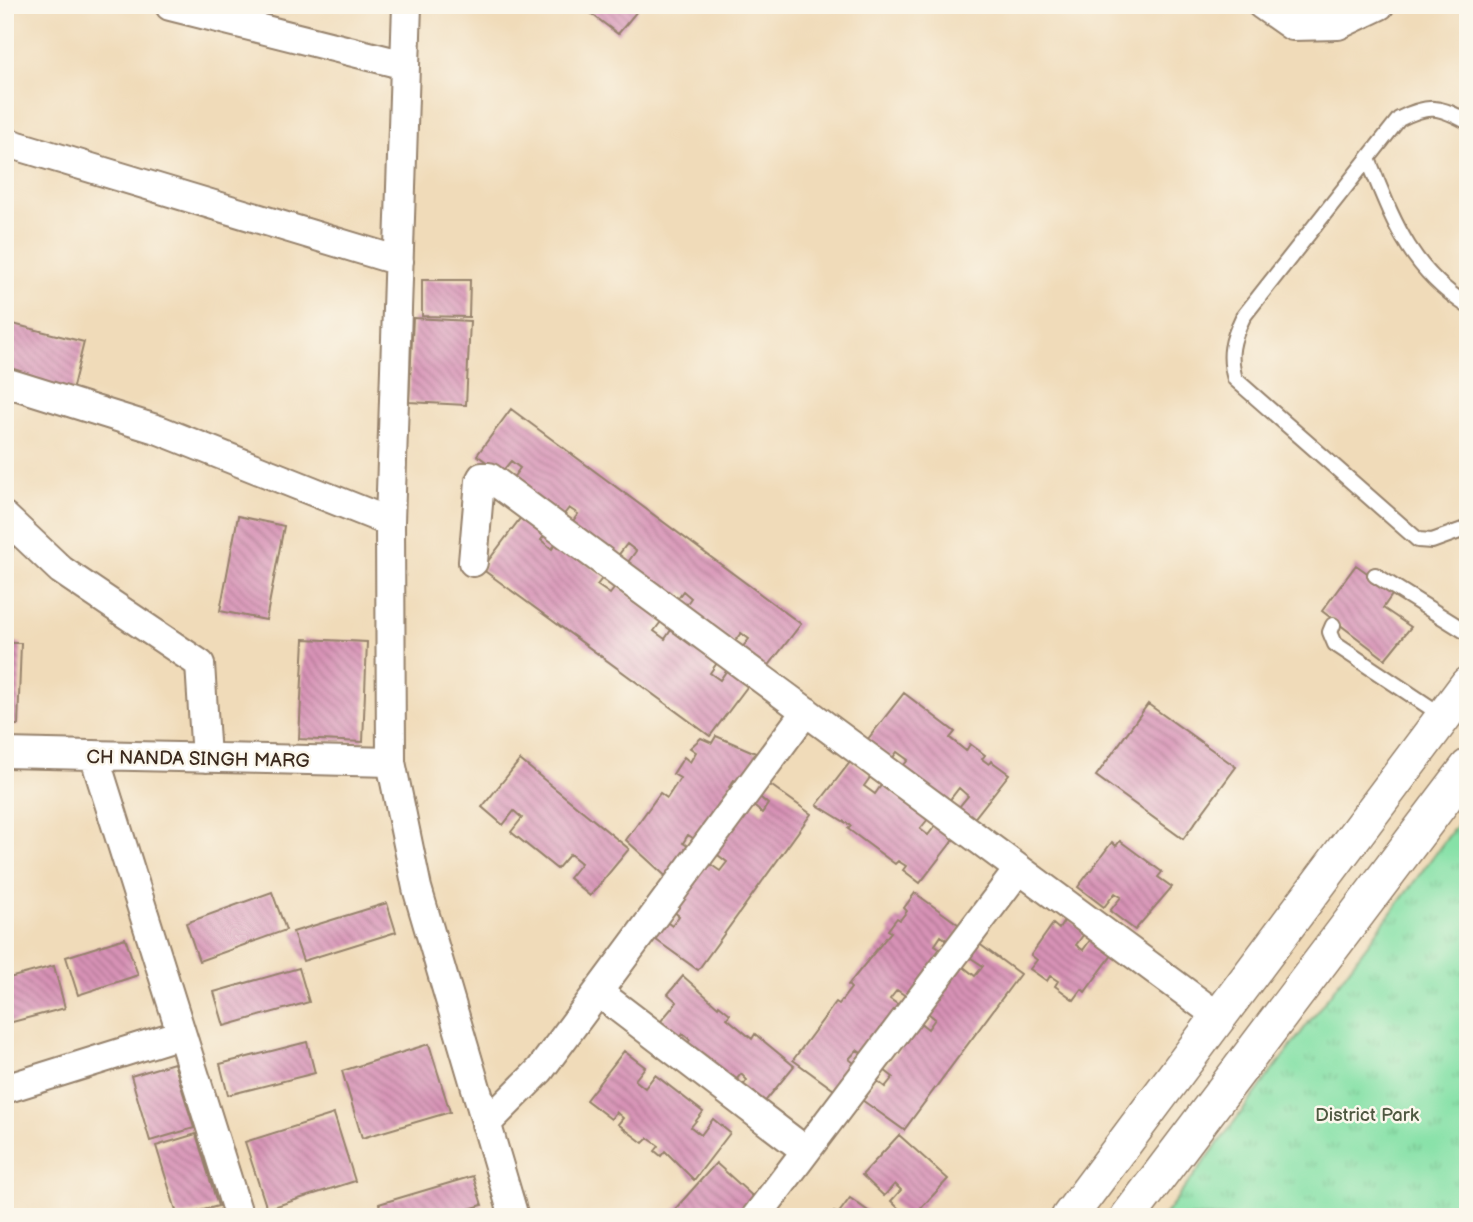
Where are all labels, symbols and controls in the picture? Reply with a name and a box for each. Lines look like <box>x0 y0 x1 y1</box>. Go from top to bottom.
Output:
street label: CH NANDA SINGH MARG <box>86 746 310 773</box>
park label: District Park <box>1315 1104 1420 1127</box>

